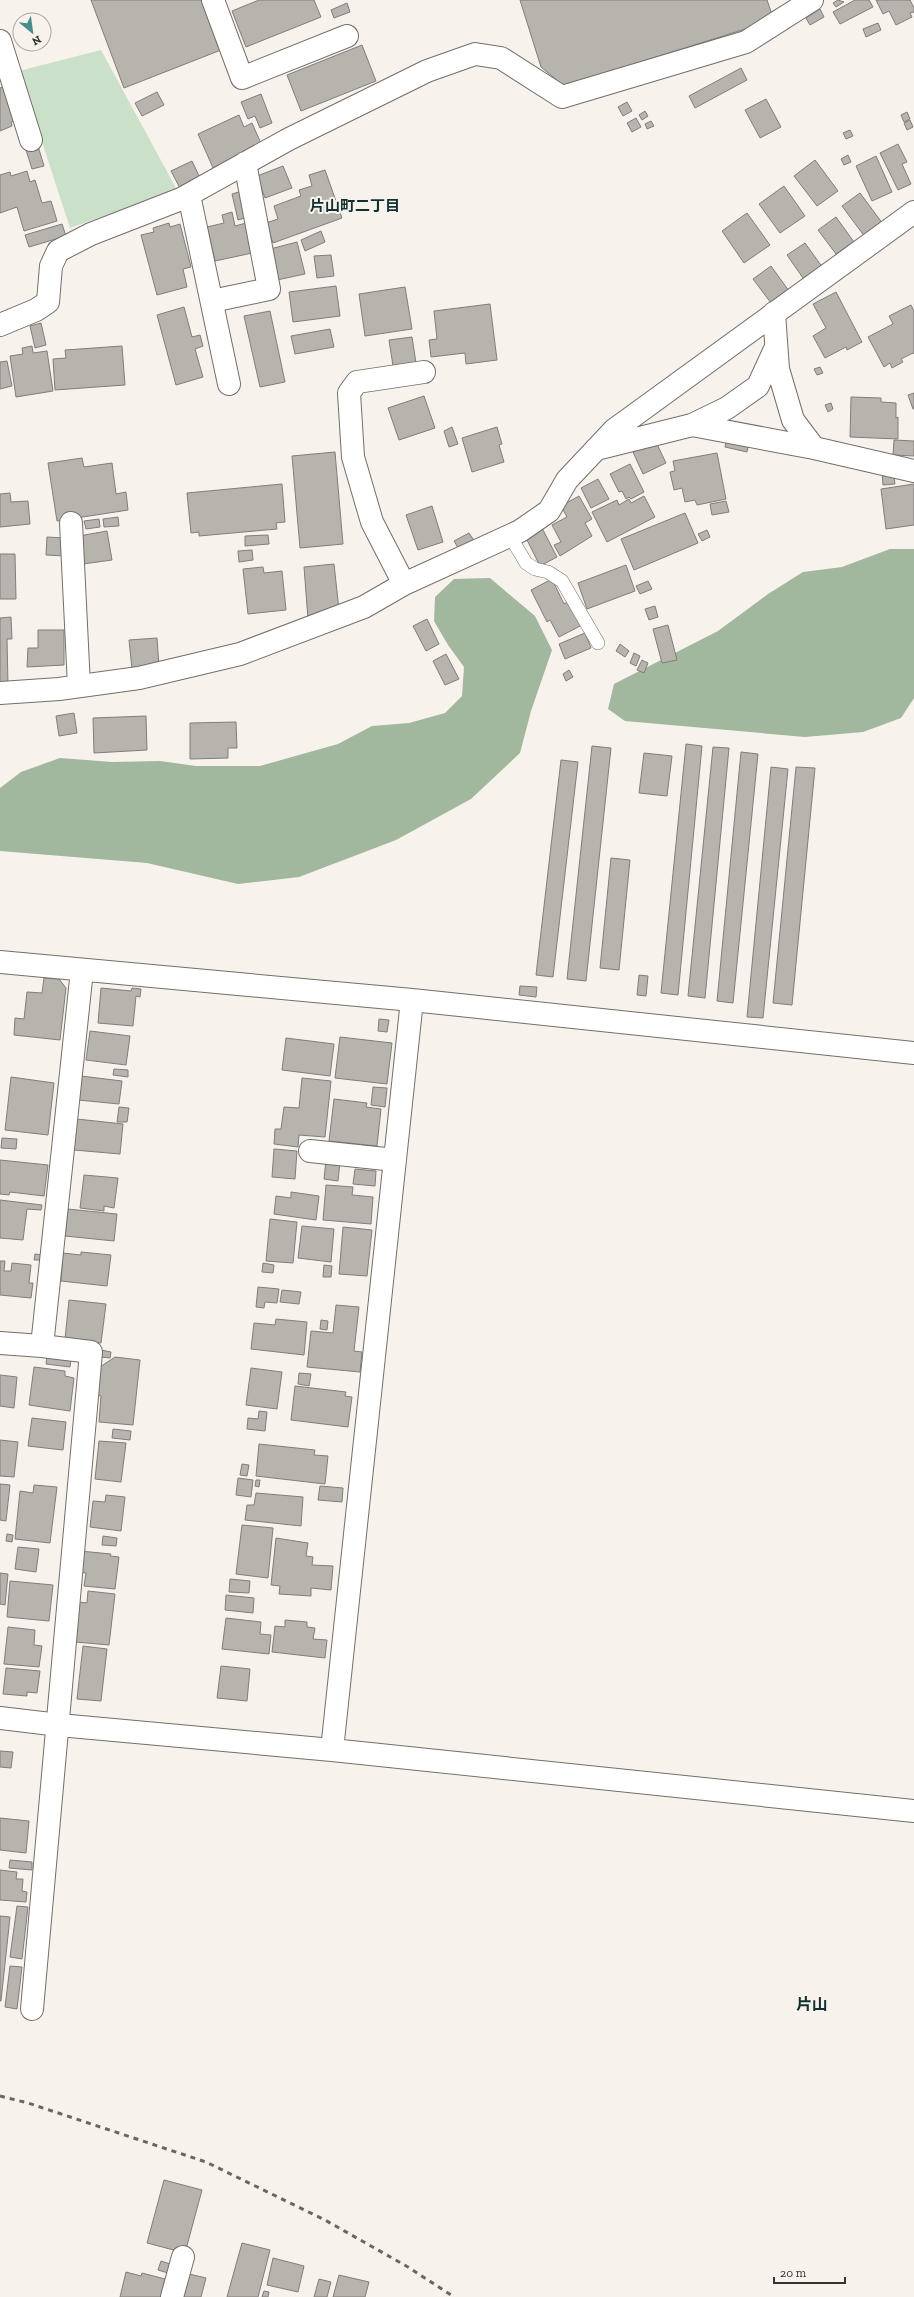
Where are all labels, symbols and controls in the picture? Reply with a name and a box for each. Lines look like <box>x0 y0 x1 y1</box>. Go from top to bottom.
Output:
north arrow <box>12 12 52 52</box>
text: N <box>29 33 43 48</box>
district label: 片山町二丁目 <box>310 197 400 215</box>
district label: 片山 <box>796 1995 828 2014</box>
scale bar <box>774 2259 845 2285</box>
text: 20 m <box>780 2266 807 2280</box>

